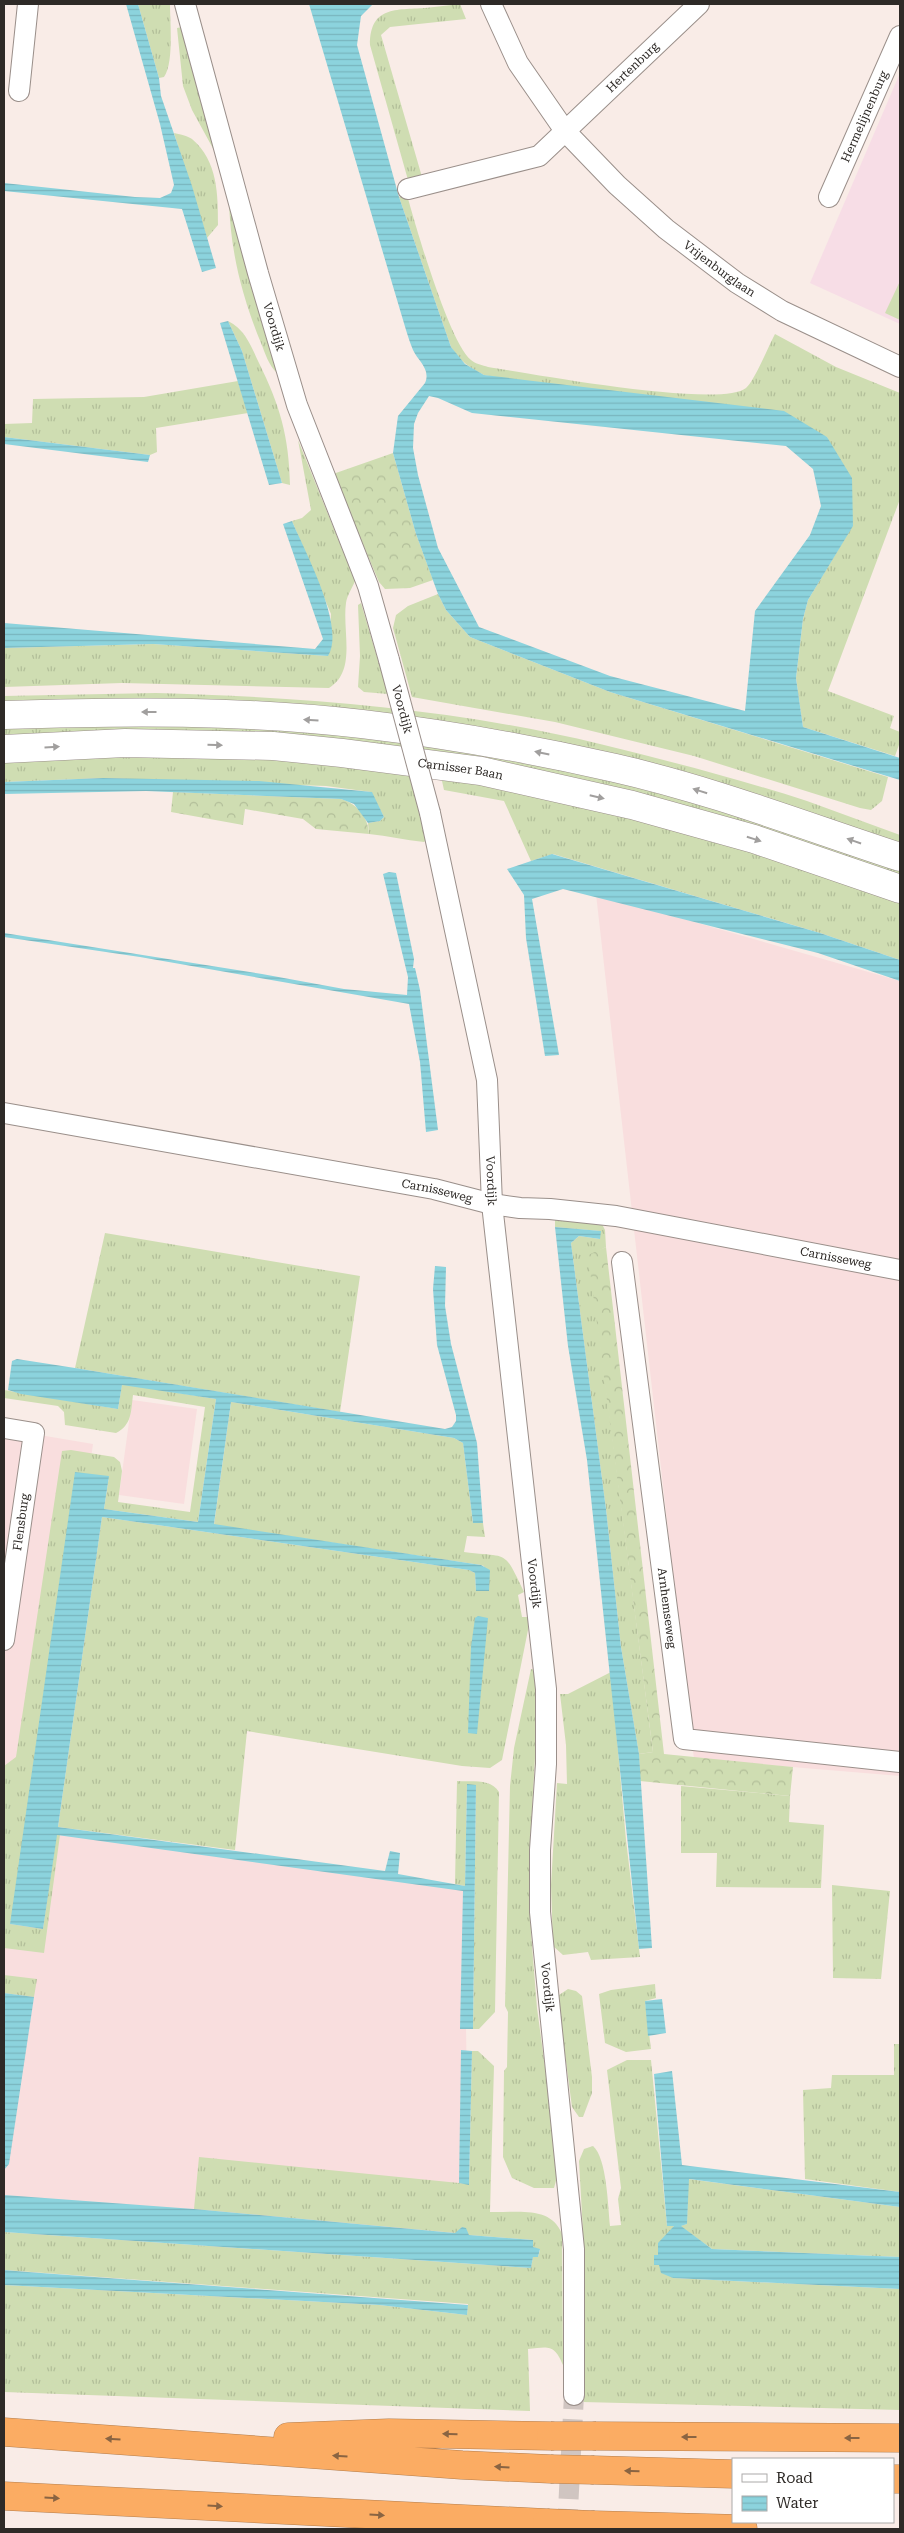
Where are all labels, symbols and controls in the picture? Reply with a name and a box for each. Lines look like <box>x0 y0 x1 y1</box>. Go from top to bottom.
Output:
street label: Hertenburg <box>603 39 662 95</box>
street label: Hermelijnenburg <box>838 68 891 164</box>
street label: Vrijenburglaan <box>681 238 758 300</box>
street label: Voordijk <box>260 301 288 353</box>
street label: Voordijk <box>389 683 416 736</box>
one-way arrow <box>141 708 157 716</box>
one-way arrow <box>303 716 319 724</box>
one-way arrow <box>207 741 223 749</box>
one-way arrow <box>45 742 61 750</box>
one-way arrow <box>534 749 549 757</box>
street label: Carnisser Baan <box>417 756 505 783</box>
one-way arrow <box>692 786 707 794</box>
one-way arrow <box>589 793 604 801</box>
one-way arrow <box>746 836 761 844</box>
one-way arrow <box>846 837 861 845</box>
street label: Voordijk <box>483 1156 499 1207</box>
street label: Carnisseweg <box>400 1176 474 1206</box>
street label: Carnisseweg <box>799 1244 873 1271</box>
street label: Flensburg <box>10 1492 32 1552</box>
street label: Voordijk <box>525 1558 544 1610</box>
street label: Arnhemseweg <box>655 1567 679 1650</box>
street label: Voordijk <box>538 1962 557 2013</box>
one-way arrow <box>441 2430 457 2438</box>
one-way arrow <box>681 2433 697 2441</box>
one-way arrow <box>843 2434 859 2442</box>
one-way arrow <box>105 2435 121 2443</box>
one-way arrow <box>332 2451 348 2459</box>
legend <box>732 2458 894 2523</box>
one-way arrow <box>494 2462 510 2470</box>
one-way arrow <box>623 2467 639 2475</box>
text: Road <box>776 2469 813 2487</box>
text: Water <box>776 2494 818 2512</box>
one-way arrow <box>45 2495 61 2503</box>
one-way arrow <box>207 2503 223 2511</box>
one-way arrow <box>369 2511 385 2519</box>

